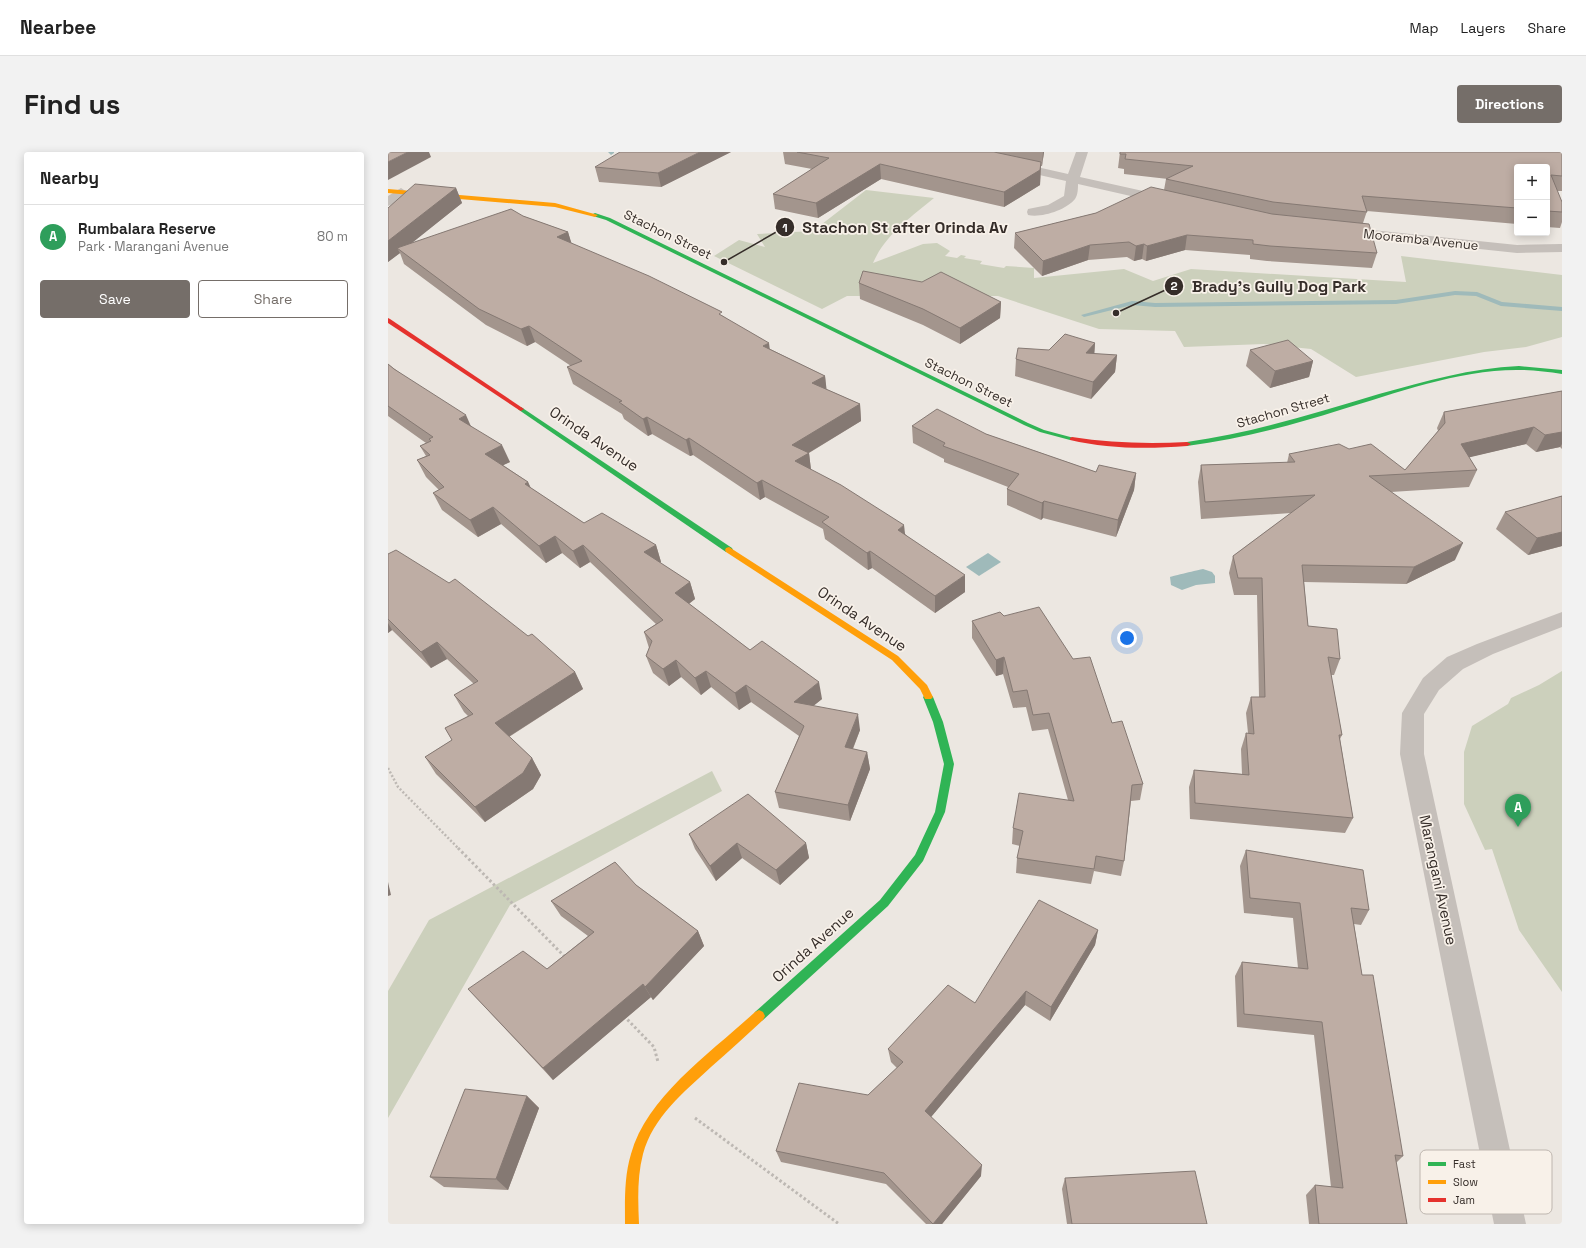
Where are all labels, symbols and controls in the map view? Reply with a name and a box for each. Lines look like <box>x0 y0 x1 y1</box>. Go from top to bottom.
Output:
text: Nearbee <box>20 15 96 40</box>
text: Map <box>1409 19 1439 37</box>
text: Layers <box>1461 19 1505 37</box>
text: Share <box>1527 19 1566 37</box>
button: Directions <box>1457 85 1562 123</box>
text: Find us <box>24 86 121 122</box>
map controls <box>1514 164 1550 236</box>
button: + <box>1514 164 1550 200</box>
text: Nearby <box>40 167 99 189</box>
button: − <box>1514 200 1550 236</box>
street label: Stachon Street <box>621 206 715 263</box>
callout: Stachon St after Orinda Av <box>775 213 1016 241</box>
text: Stachon St after Orinda Av <box>802 217 1008 238</box>
text: Rumbalara Reserve <box>78 219 216 238</box>
text: 1 <box>782 220 788 236</box>
street label: Mooramba Avenue <box>1363 225 1479 254</box>
text: A <box>49 228 57 245</box>
text: 80 m <box>317 228 348 245</box>
text: Park · Marangani Avenue <box>78 238 229 255</box>
callout: Brady's Gully Dog Park <box>1164 272 1374 300</box>
text: Brady's Gully Dog Park <box>1192 276 1366 297</box>
text: 2 <box>1170 278 1178 294</box>
button: Save <box>40 280 190 318</box>
button: Share <box>198 280 348 318</box>
street label: Stachon Street <box>922 354 1016 411</box>
street label: Stachon Street <box>1235 389 1332 432</box>
street label: Orinda Avenue <box>546 402 643 475</box>
street label: Orinda Avenue <box>814 582 911 655</box>
your location <box>1117 628 1137 648</box>
pin: A <box>1505 794 1531 827</box>
street label: Marangani Avenue <box>1415 813 1462 947</box>
street label: Orinda Avenue <box>768 903 858 986</box>
legend <box>1420 1150 1552 1214</box>
text: Fast <box>1453 1157 1476 1171</box>
text: Slow <box>1453 1175 1478 1189</box>
text: Jam <box>1453 1193 1475 1207</box>

